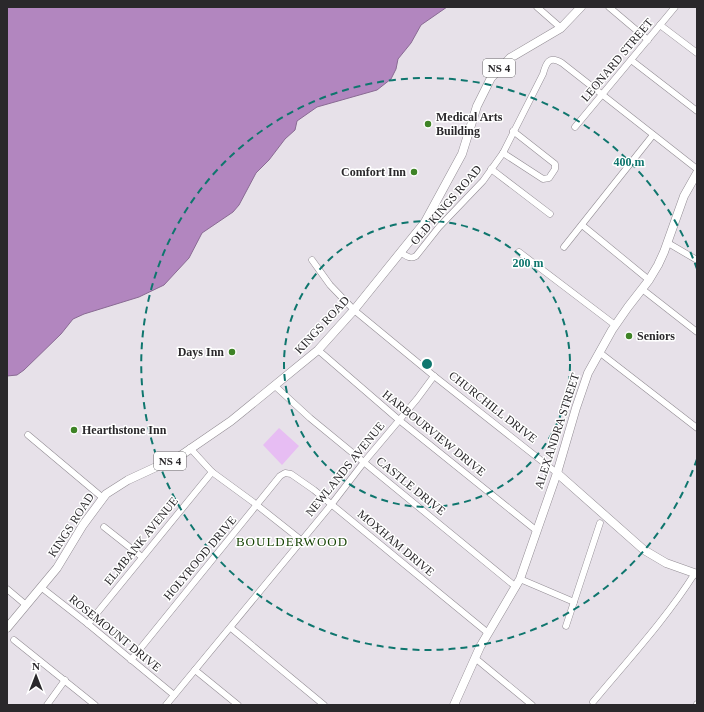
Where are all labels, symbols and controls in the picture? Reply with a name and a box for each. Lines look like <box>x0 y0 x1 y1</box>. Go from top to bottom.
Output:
street label: LEONARD STREET <box>578 15 656 104</box>
road number: NS 4 <box>483 59 515 77</box>
place label: Medical Arts Building <box>436 110 503 138</box>
marker: Medical Arts Building <box>423 119 433 129</box>
text: 400 m <box>614 155 645 169</box>
street label: OLD KINGS ROAD <box>407 162 485 248</box>
place label: Comfort Inn <box>341 165 406 179</box>
marker: Comfort Inn <box>409 167 419 177</box>
text: 200 m <box>513 256 544 270</box>
street label: KINGS ROAD <box>292 293 352 357</box>
place label: Seniors <box>637 329 675 343</box>
marker: Seniors <box>624 331 634 341</box>
place label: Days Inn <box>178 345 224 359</box>
marker: Days Inn <box>227 347 237 357</box>
centre of rings <box>420 357 434 371</box>
street label: CHURCHILL DRIVE <box>446 368 540 446</box>
street label: ALEXANDRA STREET <box>532 371 583 491</box>
street label: HARBOURVIEW DRIVE <box>380 387 488 479</box>
street label: NEWLANDS AVENUE <box>303 419 387 519</box>
place label: Hearthstone Inn <box>82 423 167 437</box>
marker: Hearthstone Inn <box>69 425 79 435</box>
road number: NS 4 <box>154 452 186 470</box>
street label: CASTLE DRIVE <box>374 454 448 518</box>
street label: KINGS ROAD <box>45 490 97 560</box>
street label: ELMBANK AVENUE <box>101 494 181 588</box>
street label: MOXHAM DRIVE <box>355 507 437 579</box>
street label: HOLYROOD DRIVE <box>161 513 239 603</box>
district label: BOULDERWOOD <box>236 534 348 549</box>
street label: ROSEMOUNT DRIVE <box>66 592 164 674</box>
north arrow <box>16 656 56 696</box>
text: N <box>32 660 40 672</box>

